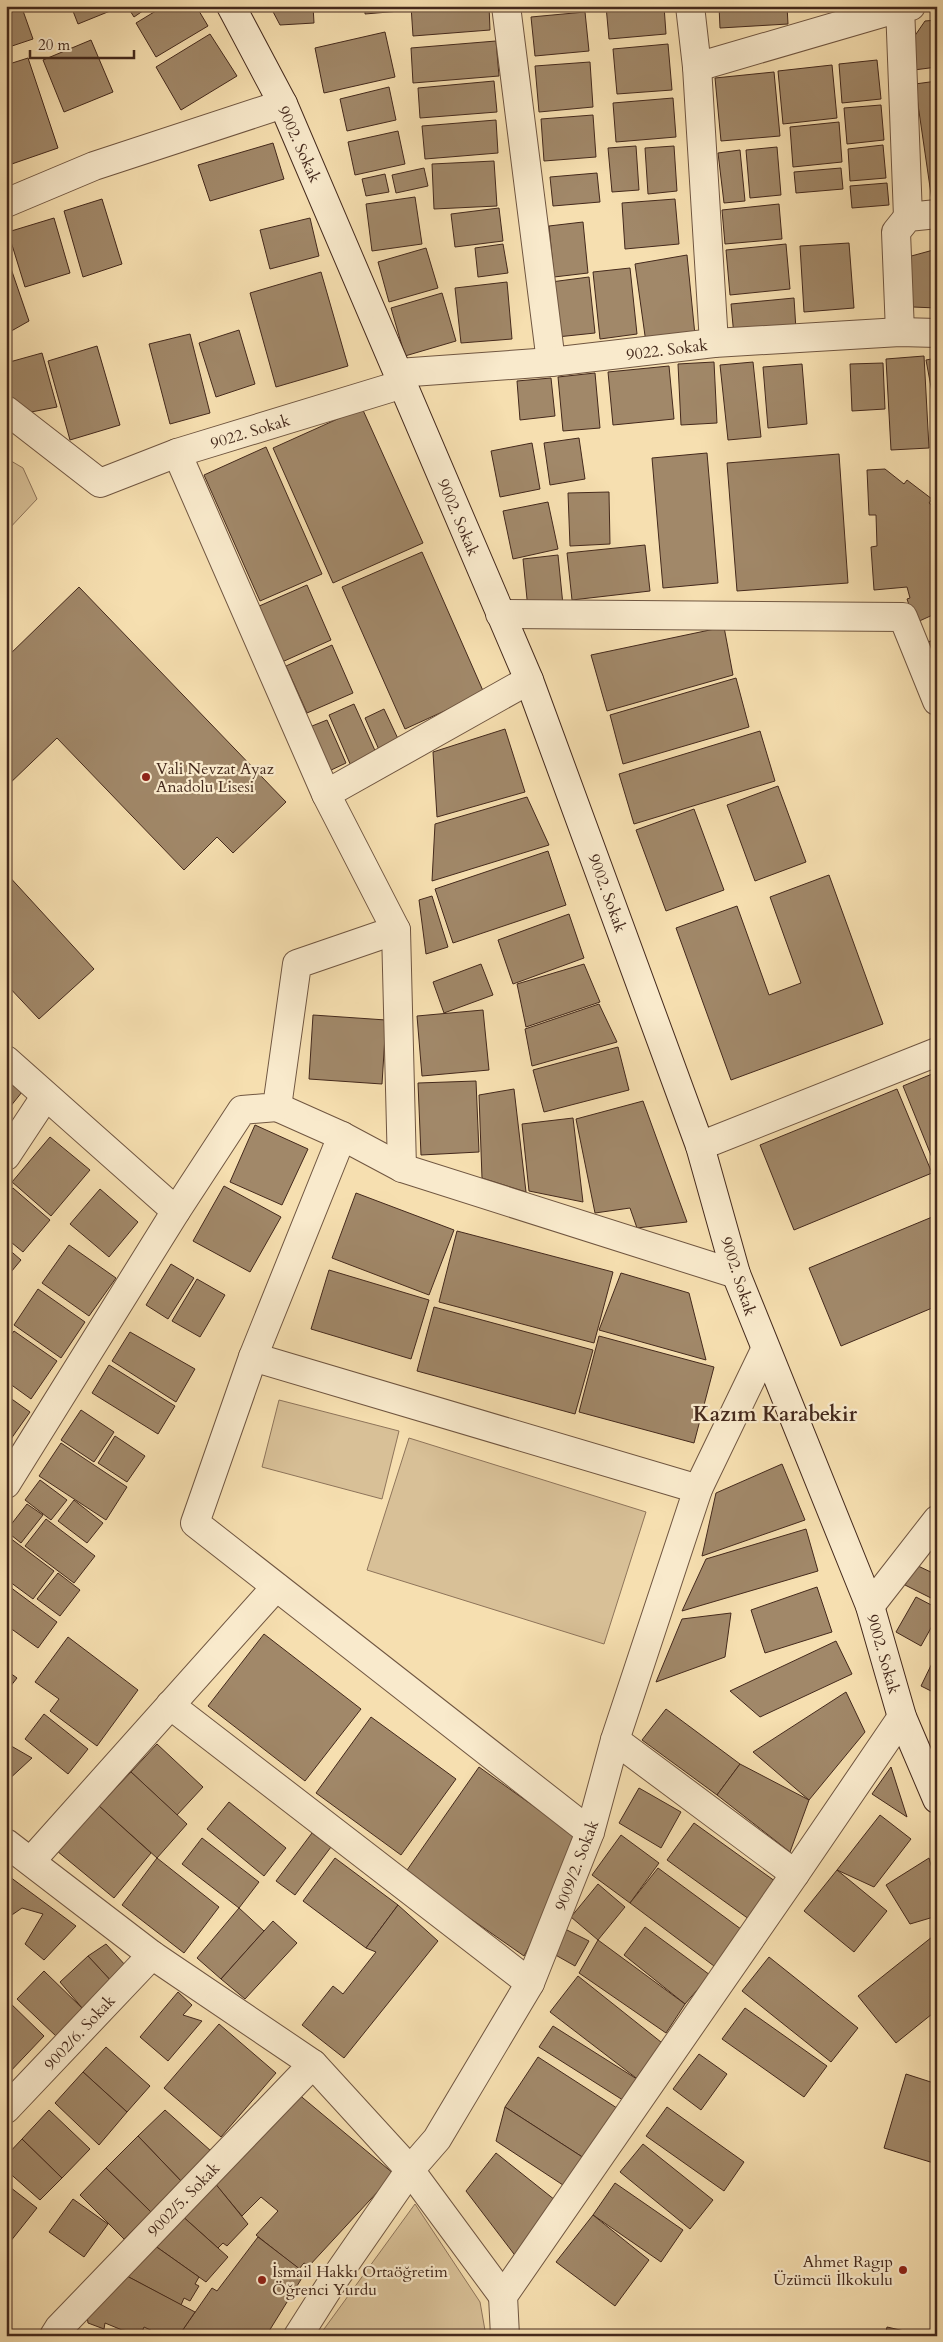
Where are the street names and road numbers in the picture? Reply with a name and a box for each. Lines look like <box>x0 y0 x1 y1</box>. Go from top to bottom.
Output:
street label: 9002. Sokak <box>272 103 326 187</box>
street label: 9022. Sokak <box>625 334 710 366</box>
street label: 9022. Sokak <box>208 409 293 454</box>
street label: 9002. Sokak <box>432 475 484 560</box>
street label: 9002. Sokak <box>583 851 632 936</box>
street label: 9002. Sokak <box>715 1234 761 1319</box>
street label: 9002. Sokak <box>861 1612 905 1697</box>
street label: 9009/2. Sokak <box>550 1817 604 1914</box>
street label: 9002/6. Sokak <box>39 1990 121 2075</box>
street label: 9002/5. Sokak <box>143 2157 225 2242</box>

